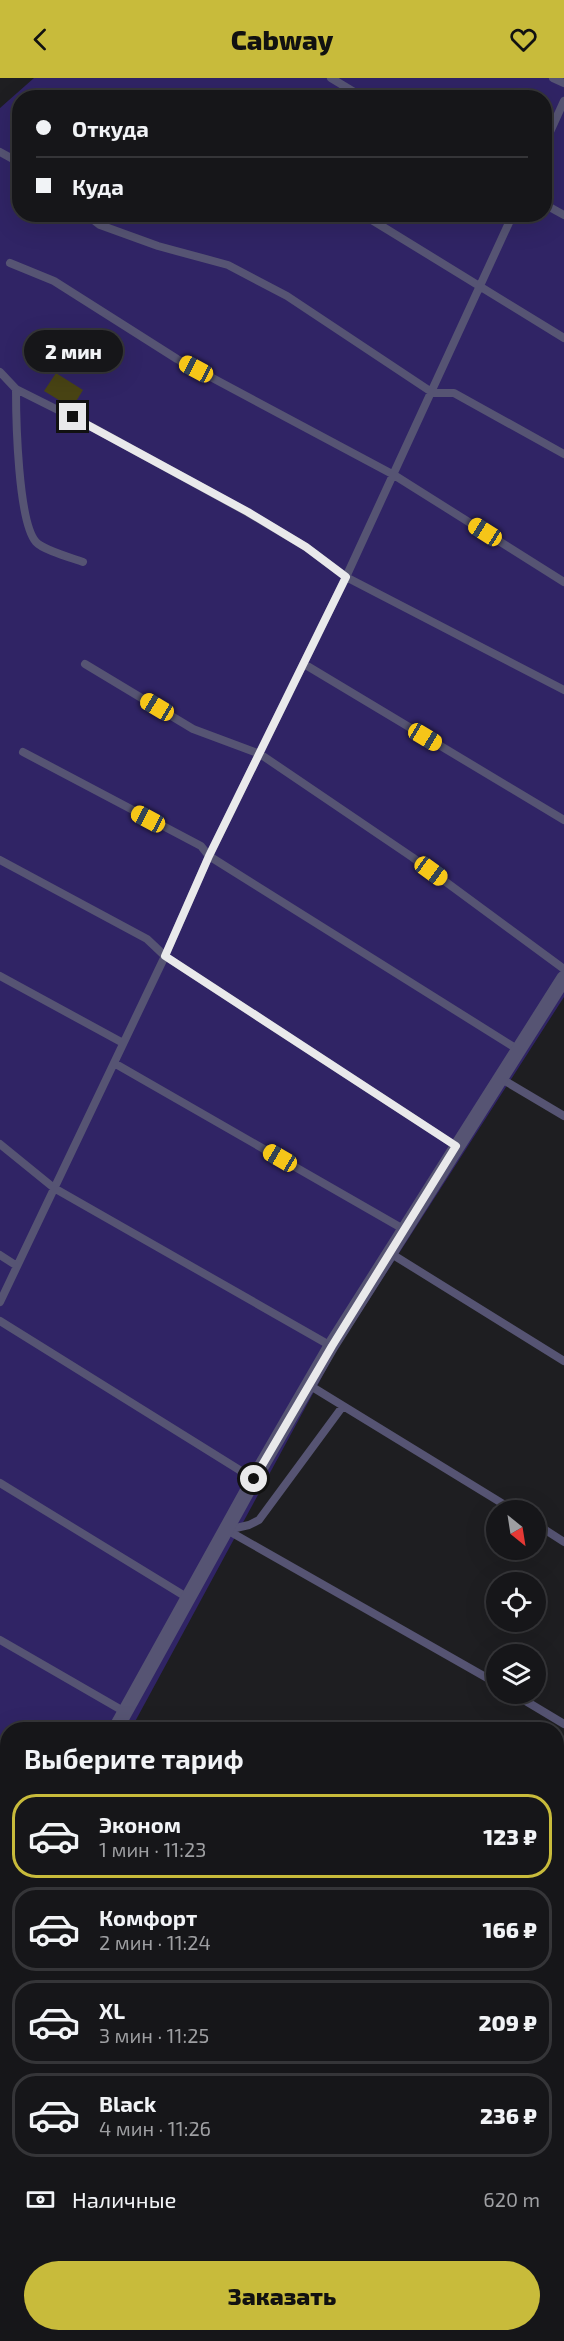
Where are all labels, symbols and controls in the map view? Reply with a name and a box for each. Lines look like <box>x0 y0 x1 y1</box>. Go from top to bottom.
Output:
icon: back <box>24 23 57 56</box>
text: Cabway <box>231 23 333 55</box>
icon: heart <box>507 23 540 56</box>
text: Откуда <box>72 115 149 141</box>
text: Куда <box>72 173 124 199</box>
callout: 2 мин <box>23 330 122 372</box>
text: 2 мин <box>45 339 102 363</box>
car <box>176 353 216 385</box>
route end <box>59 403 86 430</box>
car <box>465 515 505 549</box>
car <box>137 690 177 724</box>
car <box>405 720 445 754</box>
car <box>128 803 168 835</box>
car <box>411 853 451 889</box>
car <box>260 1141 300 1175</box>
route start <box>240 1465 267 1492</box>
north arrow <box>486 1500 546 1560</box>
map controls <box>486 1500 546 1704</box>
button: locate <box>486 1572 546 1632</box>
button: layers <box>486 1644 546 1704</box>
text: Выберите тариф <box>24 1742 244 1774</box>
icon: car <box>27 1809 81 1863</box>
text: Эконом <box>99 1811 181 1837</box>
text: 123 ₽ <box>483 1823 537 1849</box>
text: 1 мин · 11:23 <box>99 1837 206 1861</box>
icon: car <box>27 1902 81 1956</box>
text: Комфорт <box>99 1904 197 1930</box>
text: 166 ₽ <box>483 1916 537 1942</box>
text: 2 мин · 11:24 <box>99 1930 211 1954</box>
icon: car <box>27 1995 81 2049</box>
text: XL <box>99 1997 125 2023</box>
text: 209 ₽ <box>478 2009 537 2035</box>
text: 3 мин · 11:25 <box>99 2023 209 2047</box>
icon: car <box>27 2088 81 2142</box>
text: Black <box>99 2090 156 2116</box>
text: 236 ₽ <box>480 2102 537 2128</box>
text: 4 мин · 11:26 <box>99 2116 211 2140</box>
icon: cash <box>24 2183 57 2216</box>
text: Наличные <box>72 2186 176 2212</box>
text: 620 m <box>483 2187 540 2211</box>
button: Заказать <box>24 2261 540 2330</box>

